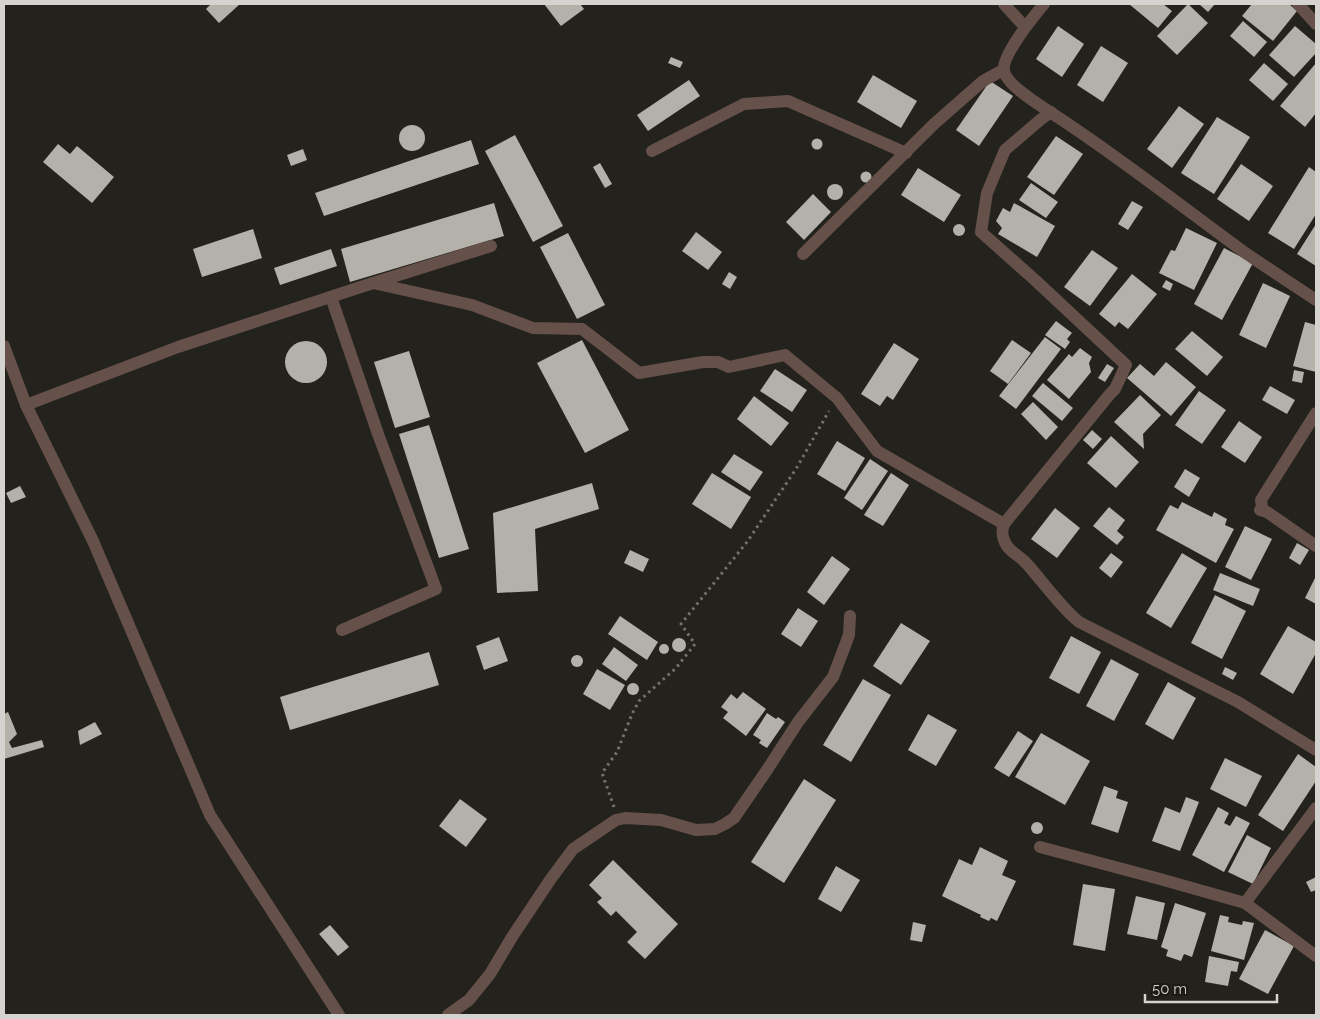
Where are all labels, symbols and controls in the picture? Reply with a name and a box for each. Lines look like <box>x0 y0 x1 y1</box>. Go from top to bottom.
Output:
scale bar <box>1145 972 1278 1004</box>
text: 50 m <box>1152 980 1187 998</box>

